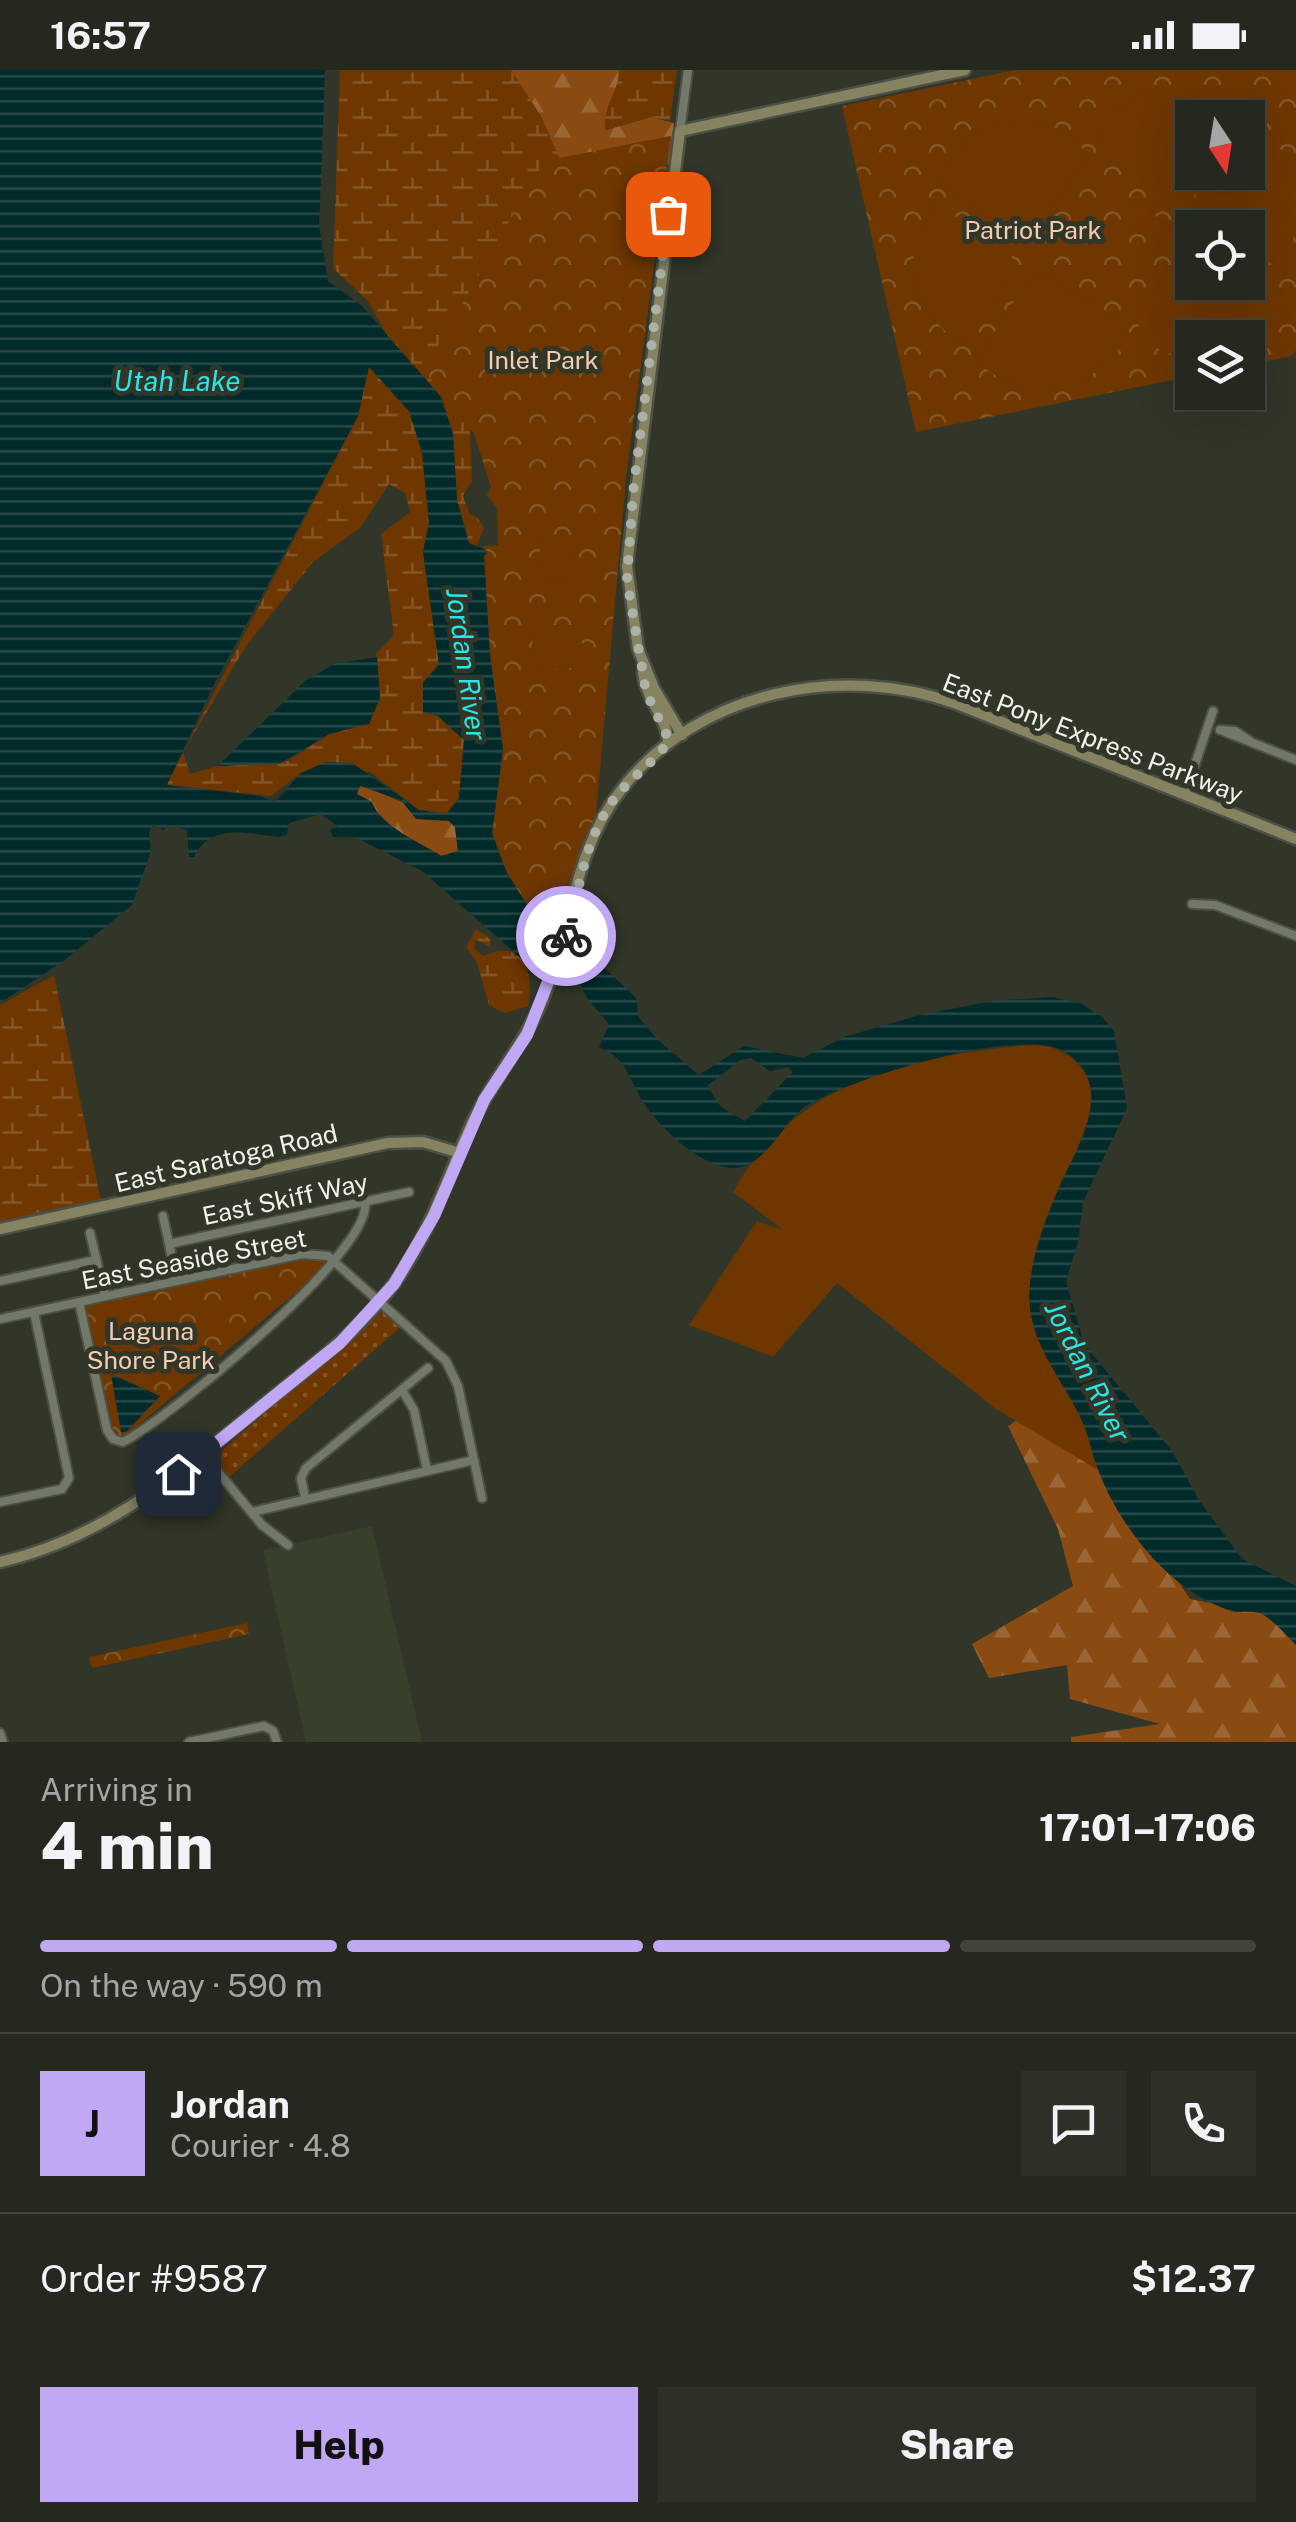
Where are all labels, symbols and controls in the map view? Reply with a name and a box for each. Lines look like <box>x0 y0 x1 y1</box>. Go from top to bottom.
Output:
text: 16:57 <box>50 13 151 58</box>
north arrow <box>1175 100 1265 190</box>
map controls <box>1175 100 1265 410</box>
pin <box>626 172 711 257</box>
icon: bag <box>641 187 696 242</box>
button: locate <box>1175 210 1265 300</box>
park label: Patriot Park <box>964 215 1102 245</box>
button: layers <box>1175 320 1265 410</box>
park label: Inlet Park <box>487 345 599 375</box>
water label: Utah Lake <box>113 364 241 397</box>
water label: Jordan River <box>440 586 494 743</box>
street label: East Pony Express Parkway <box>939 667 1247 809</box>
courier <box>516 886 616 986</box>
icon: bike <box>539 909 594 964</box>
street label: East Saratoga Road <box>112 1118 340 1198</box>
street label: East Skiff Way <box>200 1167 370 1231</box>
street label: East Seaside Street <box>79 1222 309 1296</box>
water label: Jordan River <box>1038 1295 1138 1447</box>
park label: Laguna Shore Park <box>87 1316 215 1375</box>
pin <box>136 1432 221 1517</box>
icon: home <box>151 1447 206 1502</box>
text: Arriving in <box>40 1771 193 1808</box>
text: 17:01–17:06 <box>1039 1805 1256 1850</box>
text: 4 min <box>40 1807 214 1884</box>
text: On the way · 590 m <box>40 1967 323 2004</box>
button: chat <box>1021 2071 1126 2176</box>
button: phone <box>1151 2071 1256 2176</box>
text: Jordan <box>170 2082 290 2127</box>
text: J <box>85 2101 100 2146</box>
text: Courier · 4.8 <box>170 2127 351 2164</box>
text: Order #9587 <box>40 2256 268 2301</box>
text: $12.37 <box>1131 2256 1256 2301</box>
button: Help <box>40 2387 638 2502</box>
button: Share <box>658 2387 1256 2502</box>

